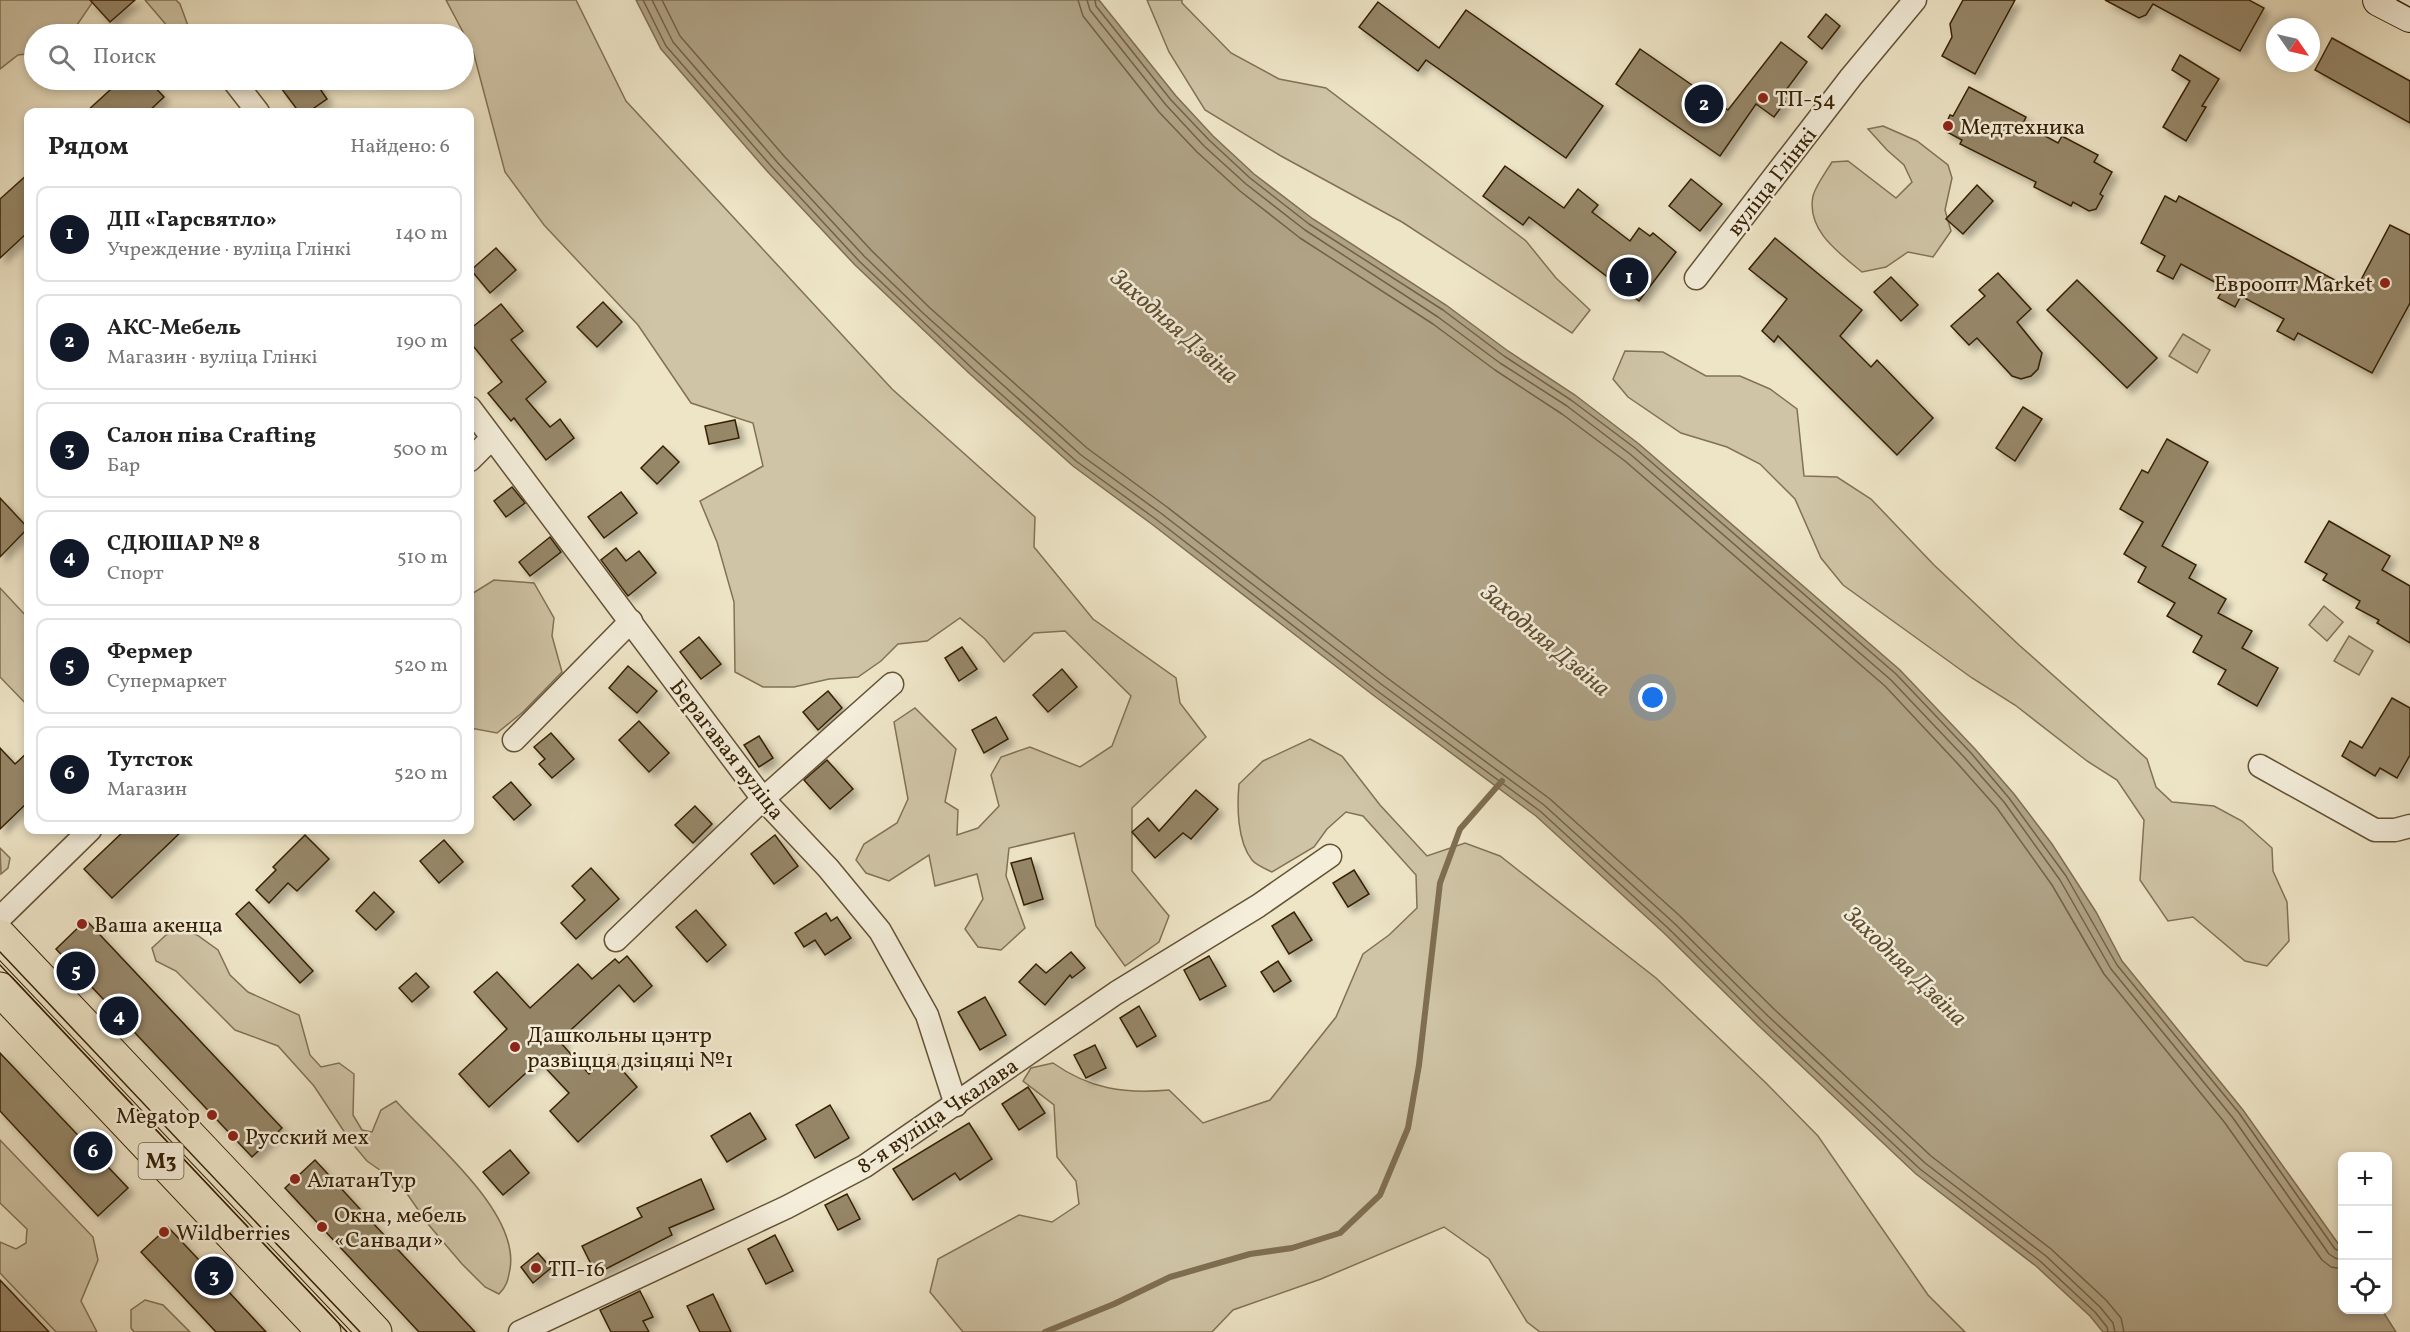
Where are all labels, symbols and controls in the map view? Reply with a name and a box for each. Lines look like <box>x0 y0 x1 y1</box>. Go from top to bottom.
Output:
north arrow <box>2266 18 2320 72</box>
search box <box>24 24 474 90</box>
icon: search <box>45 41 78 74</box>
text: Поиск <box>93 42 156 73</box>
pin: 2 <box>1684 82 1724 126</box>
place label: ТП-54 <box>1775 85 1836 116</box>
marker: ТП-54 <box>1756 91 1770 105</box>
place label: Медтехника <box>1960 113 2085 144</box>
marker: Медтехника <box>1941 119 1955 133</box>
street label: вуліца Глінкі <box>1721 122 1825 243</box>
text: Рядом <box>48 129 128 165</box>
text: Найдено: 6 <box>350 133 450 161</box>
text: ДП «Гарсвятло» <box>107 205 277 236</box>
text: 1 <box>65 220 74 248</box>
text: 140 m <box>395 220 448 248</box>
text: Учреждение · вуліца Глінкі <box>107 236 351 264</box>
pin: 1 <box>1610 254 1648 300</box>
water label: Заходняя Дзвіна <box>1102 262 1245 393</box>
place label: Евроопт Market <box>2214 270 2373 301</box>
marker: Евроопт Market <box>2378 276 2392 290</box>
text: АКС-Мебель <box>107 313 241 344</box>
text: 2 <box>64 328 75 356</box>
text: 190 m <box>396 328 448 356</box>
text: Магазин · вуліца Глінкі <box>107 344 318 372</box>
text: Салон піва Crafting <box>107 421 316 452</box>
text: 3 <box>64 436 75 464</box>
text: 500 m <box>393 436 448 464</box>
text: Бар <box>107 452 140 480</box>
text: СДЮШАР № 8 <box>107 529 260 560</box>
text: 4 <box>63 544 76 572</box>
text: 510 m <box>397 544 448 572</box>
text: Спорт <box>107 560 164 588</box>
water label: Заходняя Дзвіна <box>1472 577 1617 706</box>
text: Фермер <box>107 637 193 668</box>
text: 5 <box>65 652 74 680</box>
text: 520 m <box>394 652 448 680</box>
text: Супермаркет <box>107 668 227 696</box>
street label: Берагавая вуліца <box>661 674 791 827</box>
your location <box>1638 683 1667 712</box>
text: Тутсток <box>107 745 193 776</box>
text: 6 <box>64 760 75 788</box>
text: 520 m <box>394 760 448 788</box>
text: Магазин <box>107 776 187 804</box>
water label: Заходняя Дзвіна <box>1835 899 1974 1035</box>
place label: Ваша акенца <box>94 911 223 942</box>
marker: Ваша акенца <box>75 917 89 931</box>
pin: 5 <box>56 948 96 994</box>
pin: 4 <box>100 994 138 1038</box>
place label: Дашкольны цэнтр развіцця дзіцяці №1 <box>527 1021 734 1077</box>
marker: Дашкольны цэнтр развіцця дзіцяці №1 <box>508 1040 522 1054</box>
street label: 8-я вуліца Чкалава <box>852 1051 1025 1183</box>
place label: Megatop <box>116 1102 200 1133</box>
marker: Megatop <box>205 1108 219 1122</box>
place label: Русский мех <box>245 1123 369 1154</box>
pin: 6 <box>74 1128 112 1174</box>
marker: Русский мех <box>226 1129 240 1143</box>
road number: М3 <box>138 1143 184 1179</box>
map controls <box>2338 1152 2392 1314</box>
button: + <box>2338 1152 2392 1206</box>
place label: АлатанТур <box>307 1166 416 1197</box>
marker: АлатанТур <box>288 1172 302 1186</box>
place label: Окна, мебель «Санвади» <box>334 1201 467 1257</box>
button: − <box>2338 1206 2392 1260</box>
place label: Wildberries <box>176 1219 290 1250</box>
marker: Окна, мебель «Санвади» <box>315 1220 329 1234</box>
marker: Wildberries <box>157 1225 171 1239</box>
pin: 3 <box>194 1254 234 1298</box>
place label: ТП-16 <box>548 1255 605 1286</box>
button: locate <box>2338 1260 2392 1314</box>
marker: ТП-16 <box>529 1261 543 1275</box>

